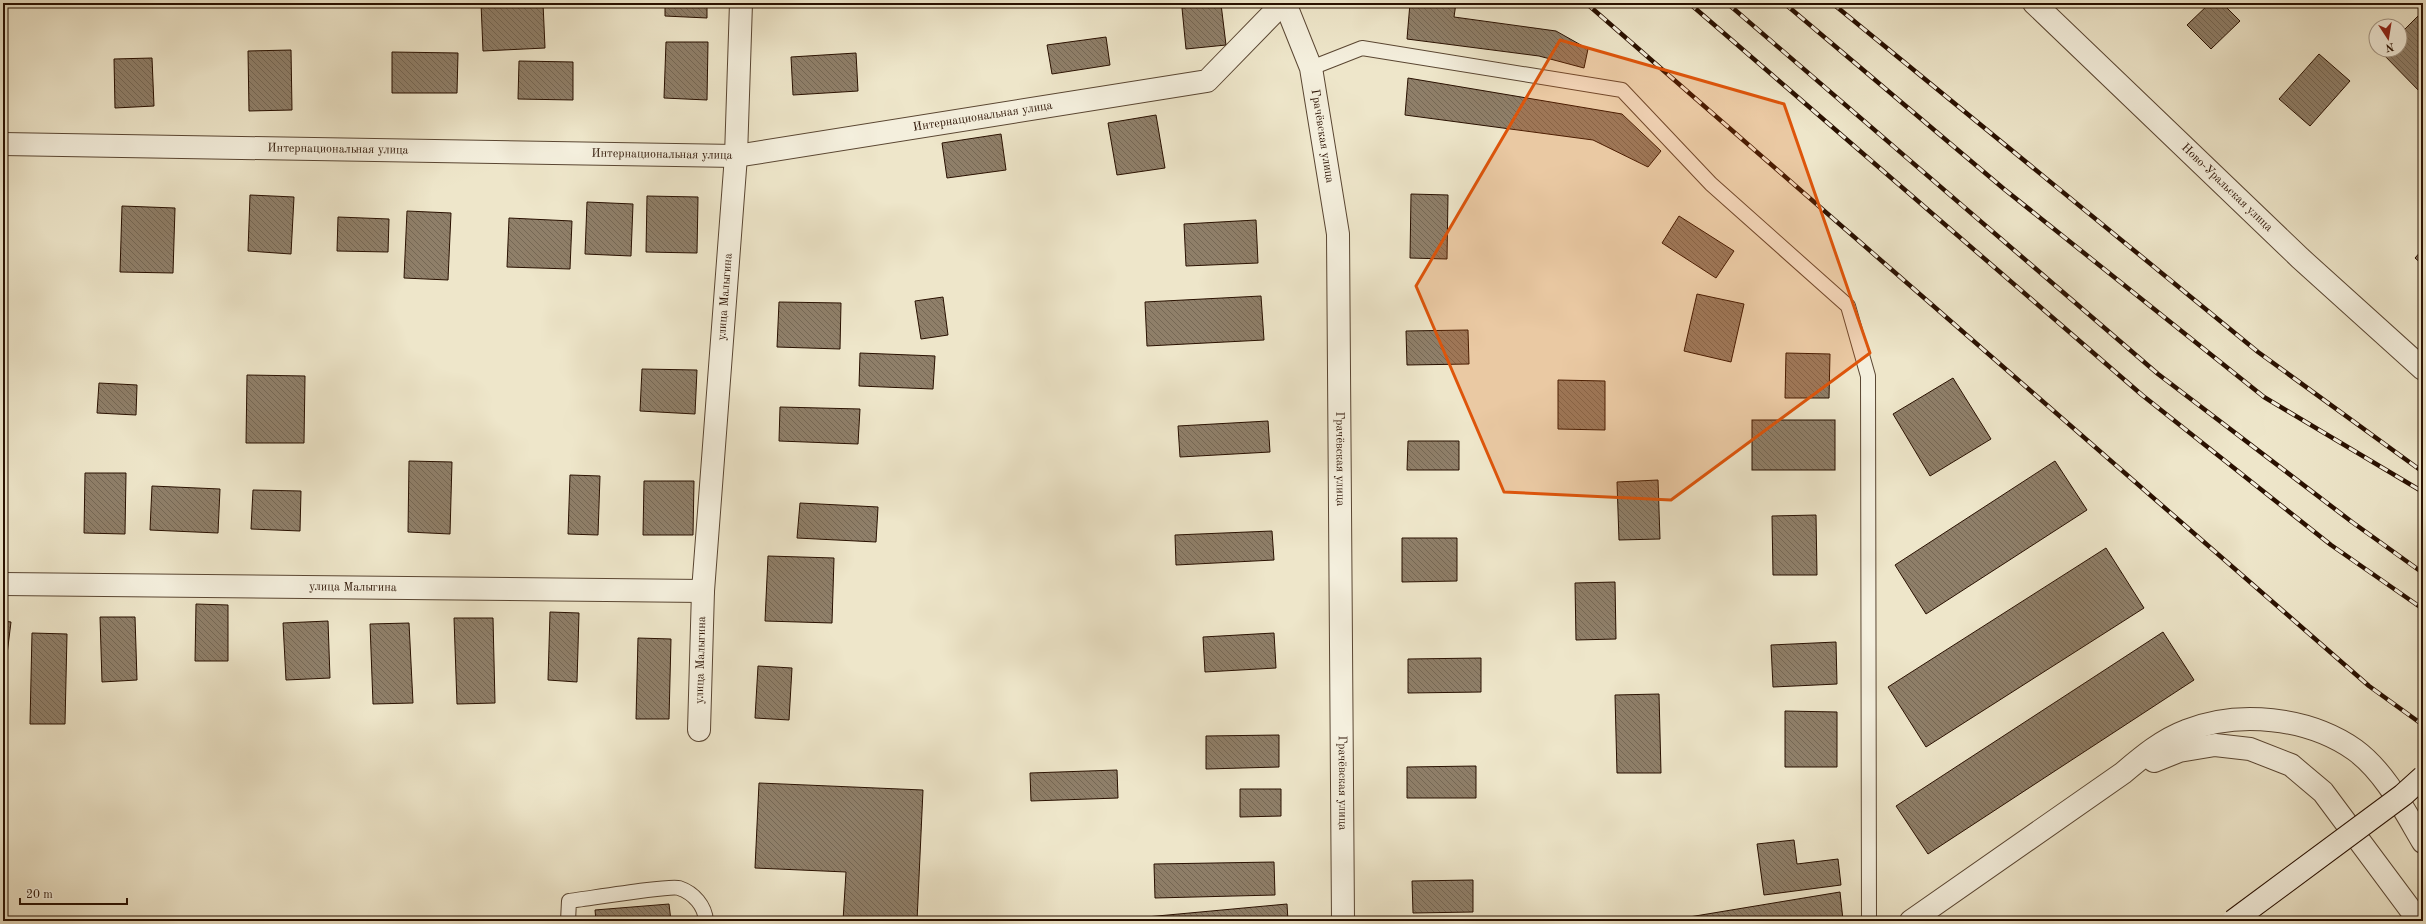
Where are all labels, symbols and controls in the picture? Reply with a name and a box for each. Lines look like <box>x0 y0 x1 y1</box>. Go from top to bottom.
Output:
north arrow <box>2368 18 2408 58</box>
text: N <box>2384 40 2395 53</box>
street label: Грачёвская улица <box>1309 88 1336 184</box>
street label: Интернациональная улица <box>912 100 1054 134</box>
street label: Интернациональная улица <box>267 142 409 157</box>
street label: Ново-Уральская улица <box>2179 142 2275 234</box>
street label: Интернациональная улица <box>591 148 733 162</box>
street label: улица Малыгина <box>716 253 735 341</box>
street label: Грачёвская улица <box>1333 411 1346 506</box>
street label: улица Малыгина <box>309 581 397 594</box>
street label: улица Малыгина <box>694 616 708 704</box>
street label: Грачёвская улица <box>1336 735 1348 830</box>
scale bar <box>20 880 127 906</box>
text: 20 m <box>26 889 53 901</box>

